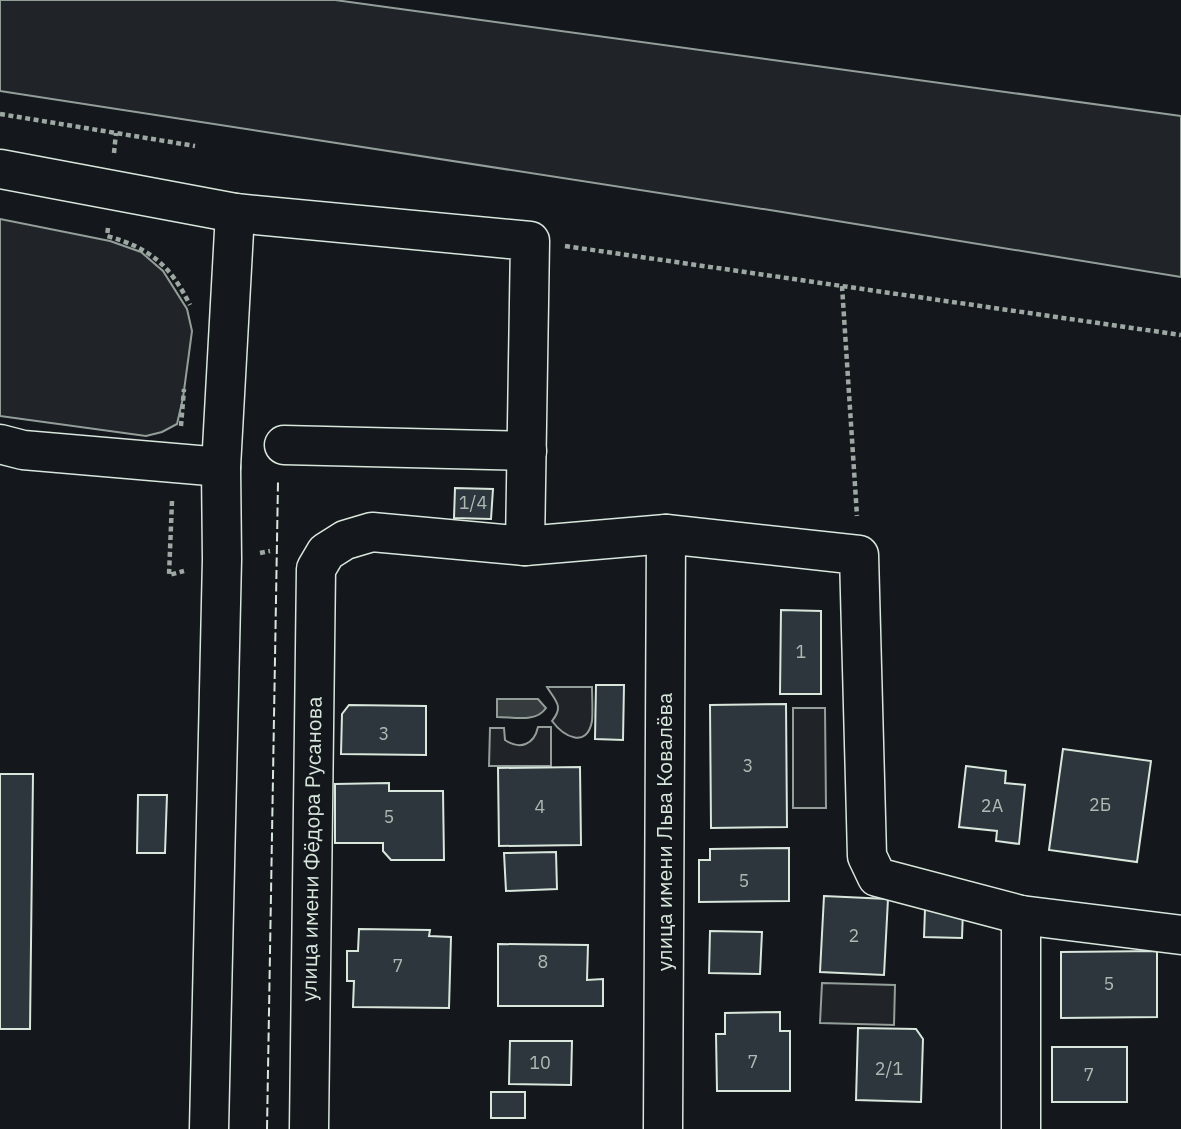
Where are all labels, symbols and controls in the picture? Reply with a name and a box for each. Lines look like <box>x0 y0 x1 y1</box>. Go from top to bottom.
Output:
house number: 1/4 <box>459 491 487 514</box>
house number: 1 <box>796 640 806 663</box>
street label: улица имени Льва Ковалёва <box>650 693 678 971</box>
street label: улица имени Фёдора Русанова <box>294 696 328 1002</box>
house number: 3 <box>379 722 389 745</box>
house number: 3 <box>743 754 753 777</box>
house number: 2Б <box>1089 793 1111 816</box>
house number: 2А <box>981 794 1004 817</box>
house number: 4 <box>535 795 546 818</box>
house number: 5 <box>384 805 394 828</box>
house number: 5 <box>739 869 749 892</box>
house number: 2 <box>849 924 859 947</box>
house number: 8 <box>538 950 548 973</box>
house number: 7 <box>393 954 403 977</box>
house number: 5 <box>1104 972 1114 995</box>
house number: 7 <box>748 1050 758 1073</box>
house number: 10 <box>529 1051 551 1074</box>
house number: 2/1 <box>875 1057 903 1080</box>
house number: 7 <box>1084 1063 1094 1086</box>

